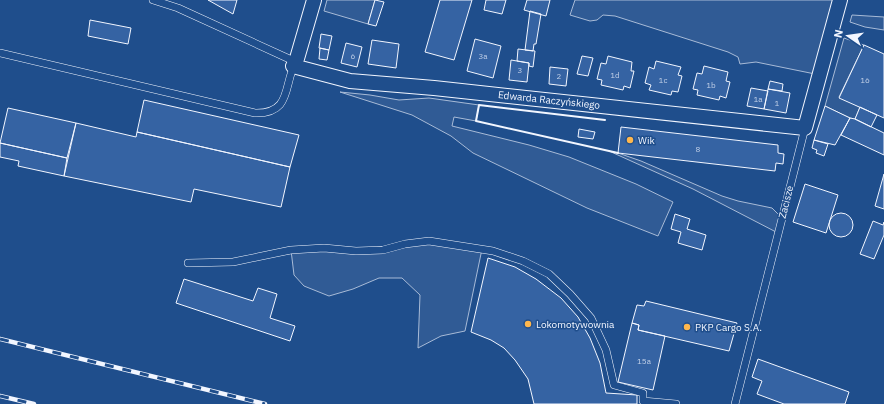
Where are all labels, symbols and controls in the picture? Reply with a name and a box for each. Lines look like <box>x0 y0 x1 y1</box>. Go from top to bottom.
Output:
north arrow <box>828 16 868 56</box>
text: N <box>831 28 846 39</box>
house number: 6 <box>351 51 356 61</box>
house number: 3a <box>478 51 488 61</box>
house number: 3 <box>518 65 523 75</box>
house number: 1d <box>610 70 620 80</box>
house number: 2 <box>557 71 562 81</box>
house number: 1c <box>659 75 667 85</box>
house number: 16 <box>860 75 870 85</box>
house number: 1b <box>706 80 716 90</box>
street label: Edwarda Raczyńskiego <box>497 88 601 112</box>
house number: 1a <box>753 94 763 104</box>
house number: 1 <box>775 98 780 108</box>
place label: Wik <box>638 134 655 147</box>
marker: Wik <box>625 135 635 145</box>
house number: 8 <box>696 144 701 154</box>
street label: Zacisze <box>776 184 796 220</box>
place label: Lokomotywownia <box>536 318 615 331</box>
marker: Lokomotywownia <box>523 319 533 329</box>
place label: PKP Cargo S.A. <box>695 321 762 334</box>
marker: PKP Cargo S.A. <box>682 322 692 332</box>
house number: 15a <box>637 356 652 366</box>

